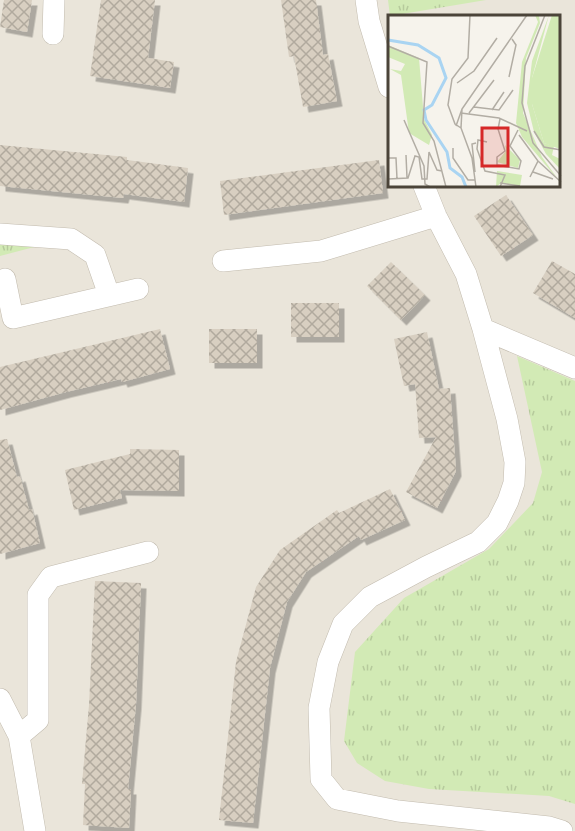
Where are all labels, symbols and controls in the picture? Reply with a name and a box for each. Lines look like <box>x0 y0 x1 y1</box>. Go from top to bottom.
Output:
inset map <box>388 15 560 188</box>

